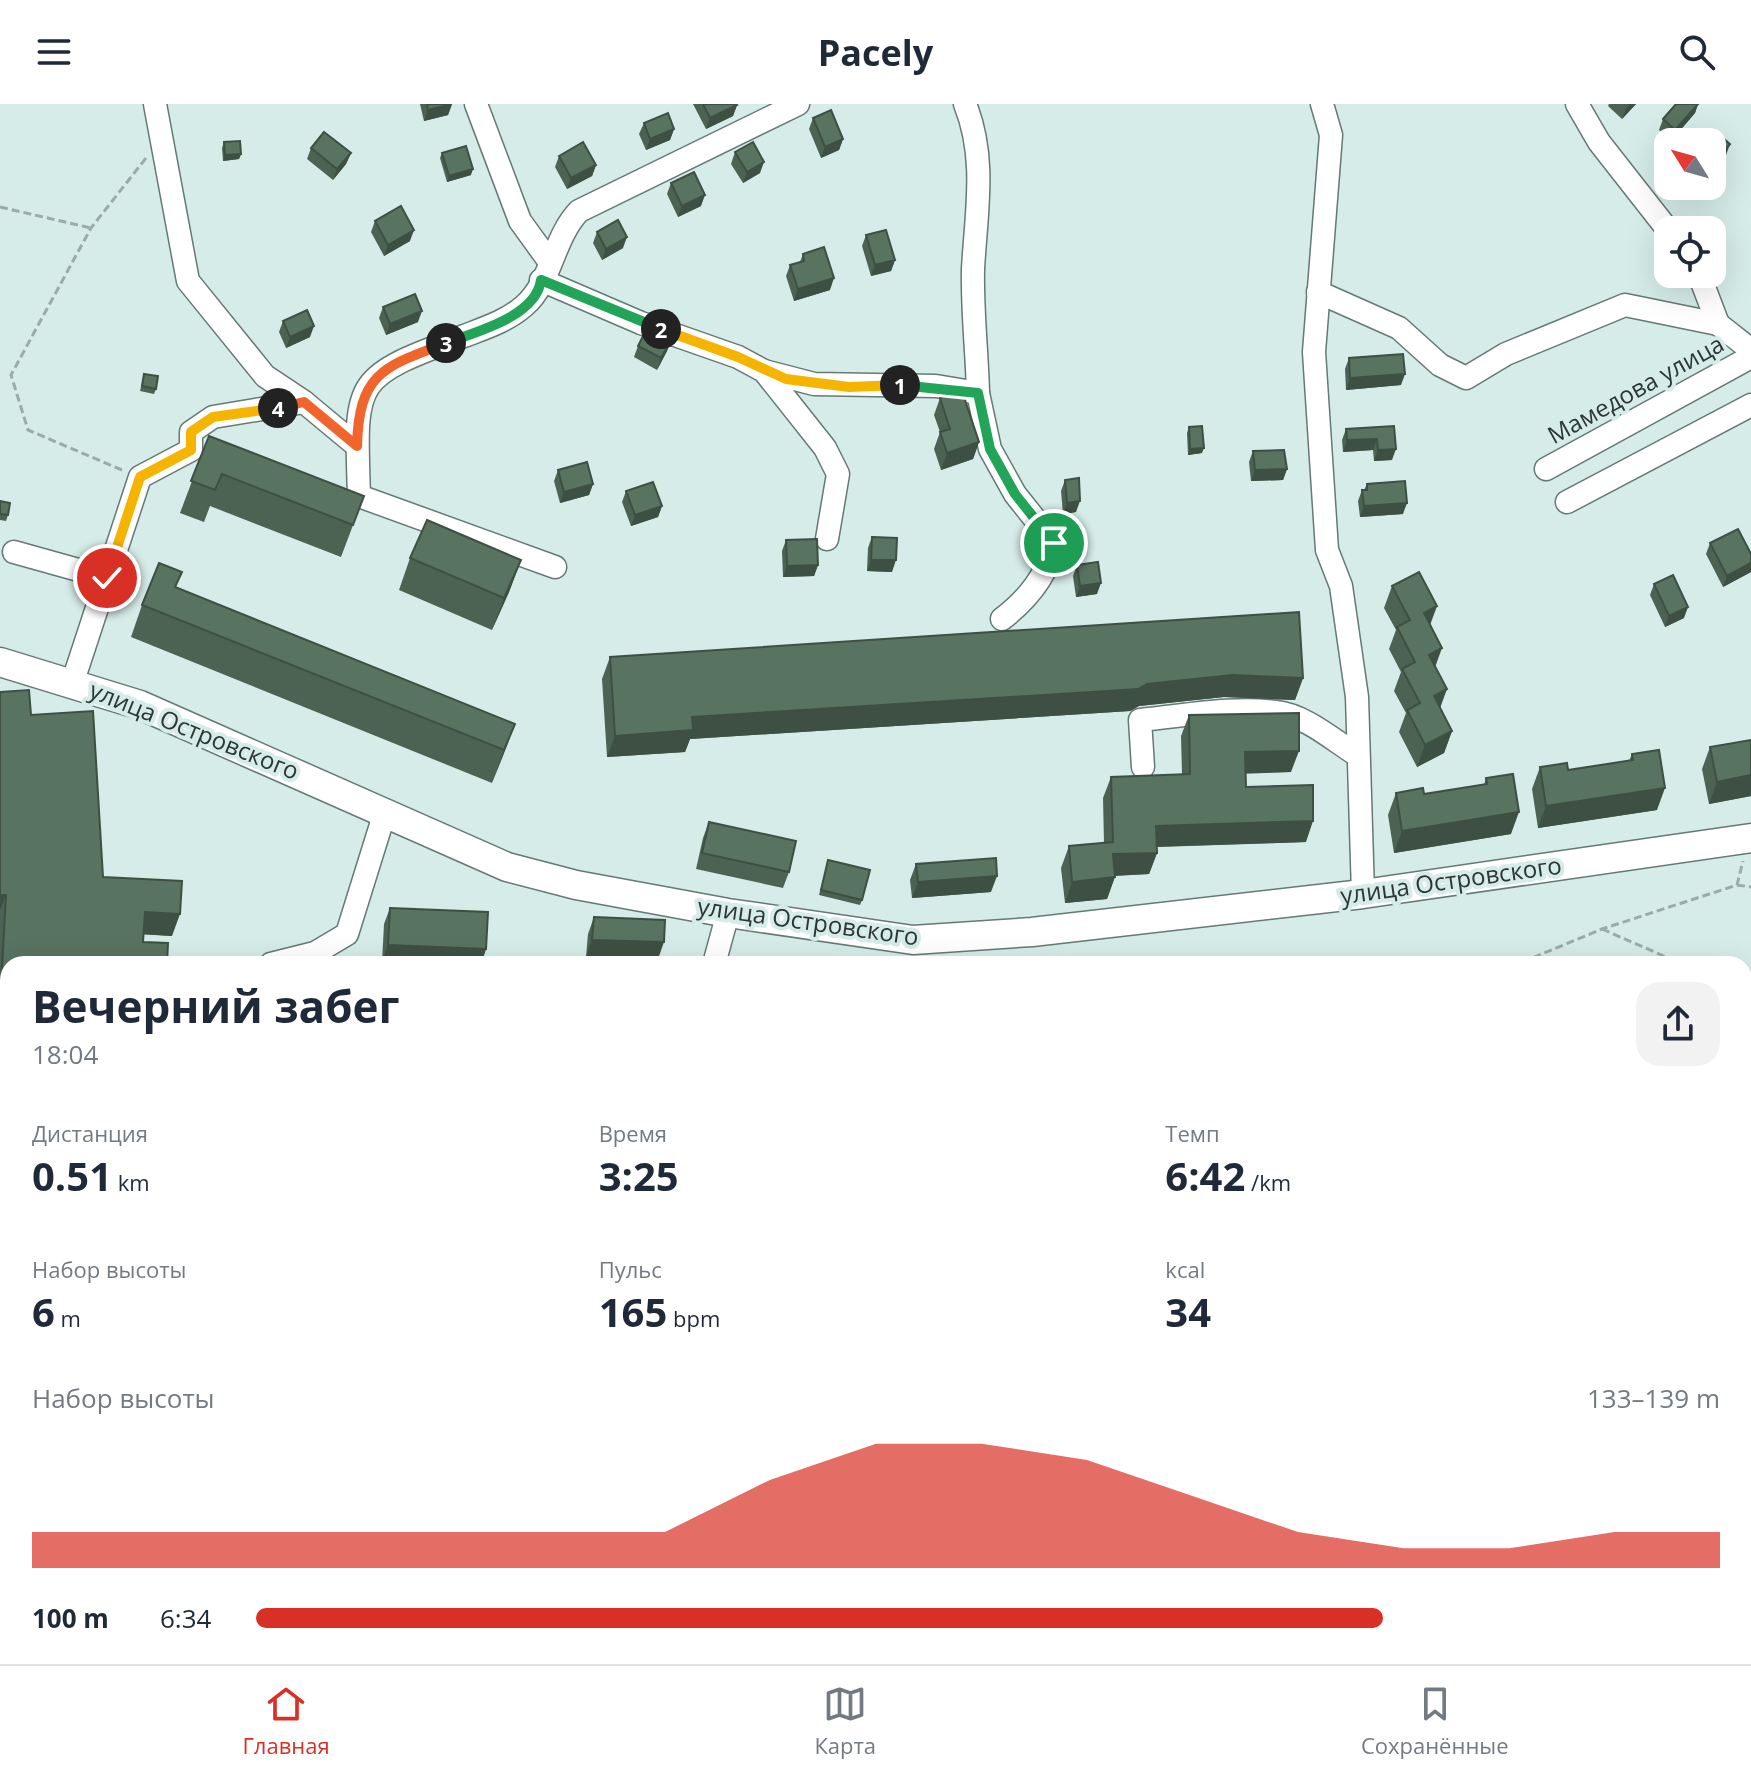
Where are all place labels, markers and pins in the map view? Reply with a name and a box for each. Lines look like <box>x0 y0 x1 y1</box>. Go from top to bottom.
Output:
pin: 2 <box>641 309 681 349</box>
pin: 3 <box>426 323 466 363</box>
pin: 1 <box>880 365 920 405</box>
pin: 4 <box>258 388 298 428</box>
pin <box>1020 509 1088 577</box>
pin <box>73 544 141 612</box>

